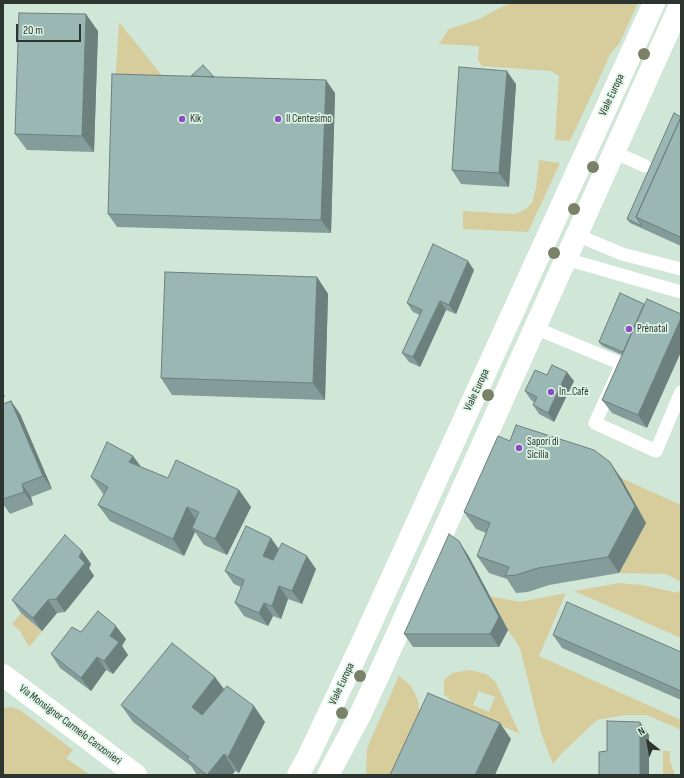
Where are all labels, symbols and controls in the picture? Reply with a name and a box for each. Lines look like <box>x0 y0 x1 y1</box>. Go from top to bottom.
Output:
scale bar <box>18 16 83 42</box>
text: 20 m <box>23 23 43 38</box>
street label: Viale Europa <box>597 72 627 118</box>
place label: Kik <box>190 112 201 126</box>
place label: Il Centesimo <box>286 112 332 126</box>
marker: Kik <box>177 114 187 124</box>
marker: Il Centesimo <box>273 114 283 124</box>
place label: Prénatal <box>637 322 668 336</box>
marker: Prénatal <box>624 324 634 334</box>
street label: Viale Europa <box>462 367 492 413</box>
place label: In...Cafè <box>559 385 589 399</box>
marker: In...Cafè <box>546 387 556 397</box>
place label: Sapori di Sicilia <box>527 435 559 461</box>
marker: Sapori di Sicilia <box>514 443 524 453</box>
street label: Viale Europa <box>327 661 357 707</box>
street label: Via Monsignor Carmelo Canzonieri <box>16 682 124 768</box>
north arrow <box>628 722 668 762</box>
text: N <box>636 724 647 738</box>

